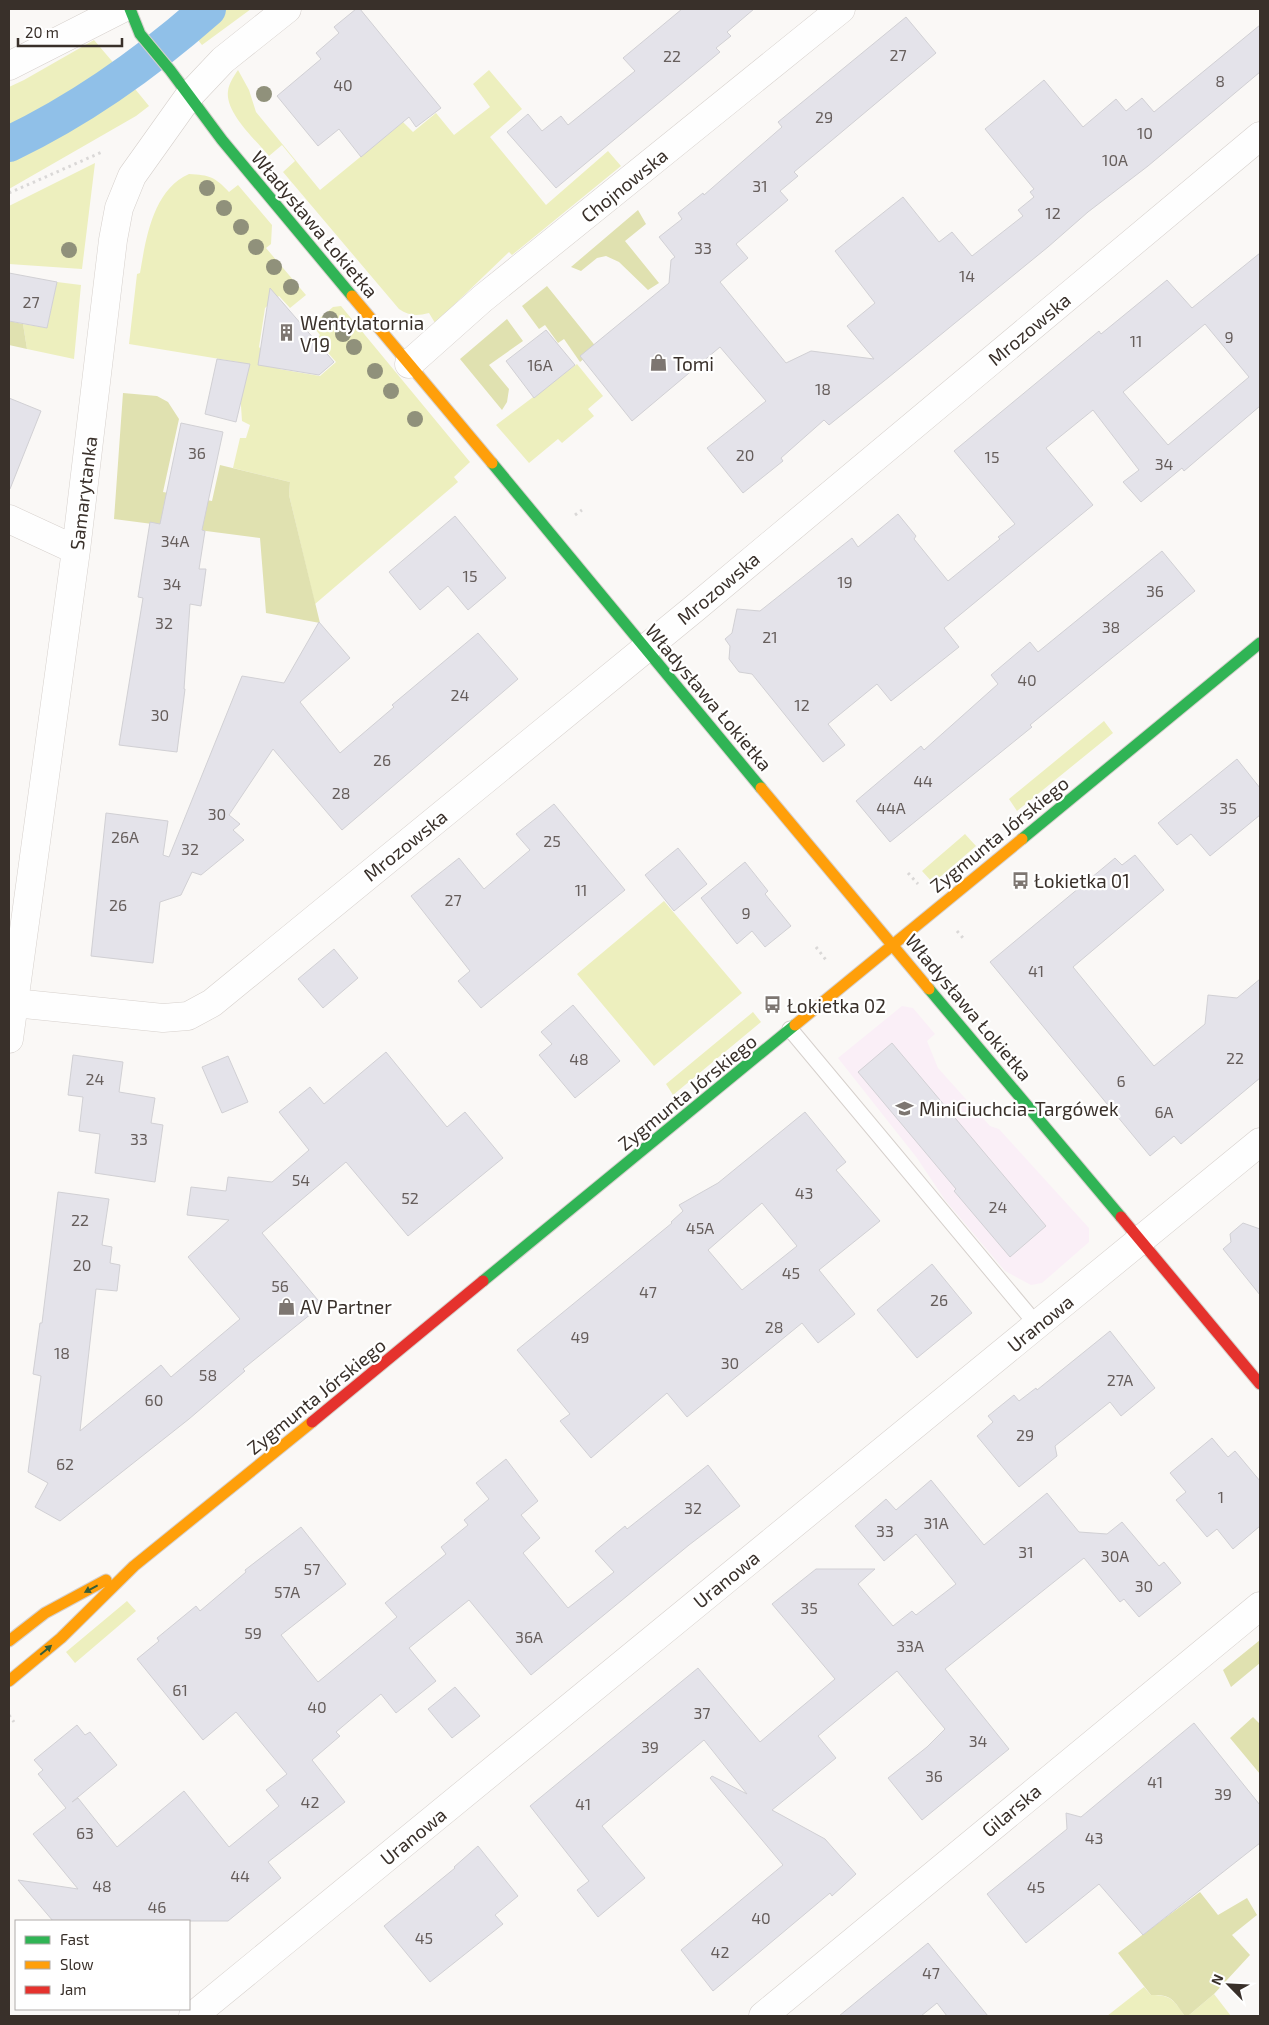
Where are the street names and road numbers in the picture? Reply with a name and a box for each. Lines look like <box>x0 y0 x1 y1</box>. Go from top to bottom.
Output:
street label: Chojnowska <box>576 143 672 227</box>
street label: Władysława Łokietka <box>247 146 383 302</box>
street label: Mrozowska <box>983 288 1075 370</box>
street label: Samarytanka <box>65 435 101 551</box>
street label: Mrozowska <box>672 547 764 629</box>
street label: Władysława Łokietka <box>641 619 777 775</box>
street label: Zygmunta Jórskiego <box>925 771 1073 897</box>
street label: Mrozowska <box>359 804 451 886</box>
street label: Władysława Łokietka <box>901 929 1037 1085</box>
street label: Zygmunta Jórskiego <box>613 1029 761 1155</box>
street label: Uranowa <box>1002 1289 1078 1357</box>
street label: Zygmunta Jórskiego <box>242 1333 390 1459</box>
street label: Uranowa <box>688 1545 764 1613</box>
street label: Gilarska <box>977 1779 1045 1841</box>
street label: Uranowa <box>375 1802 451 1870</box>

